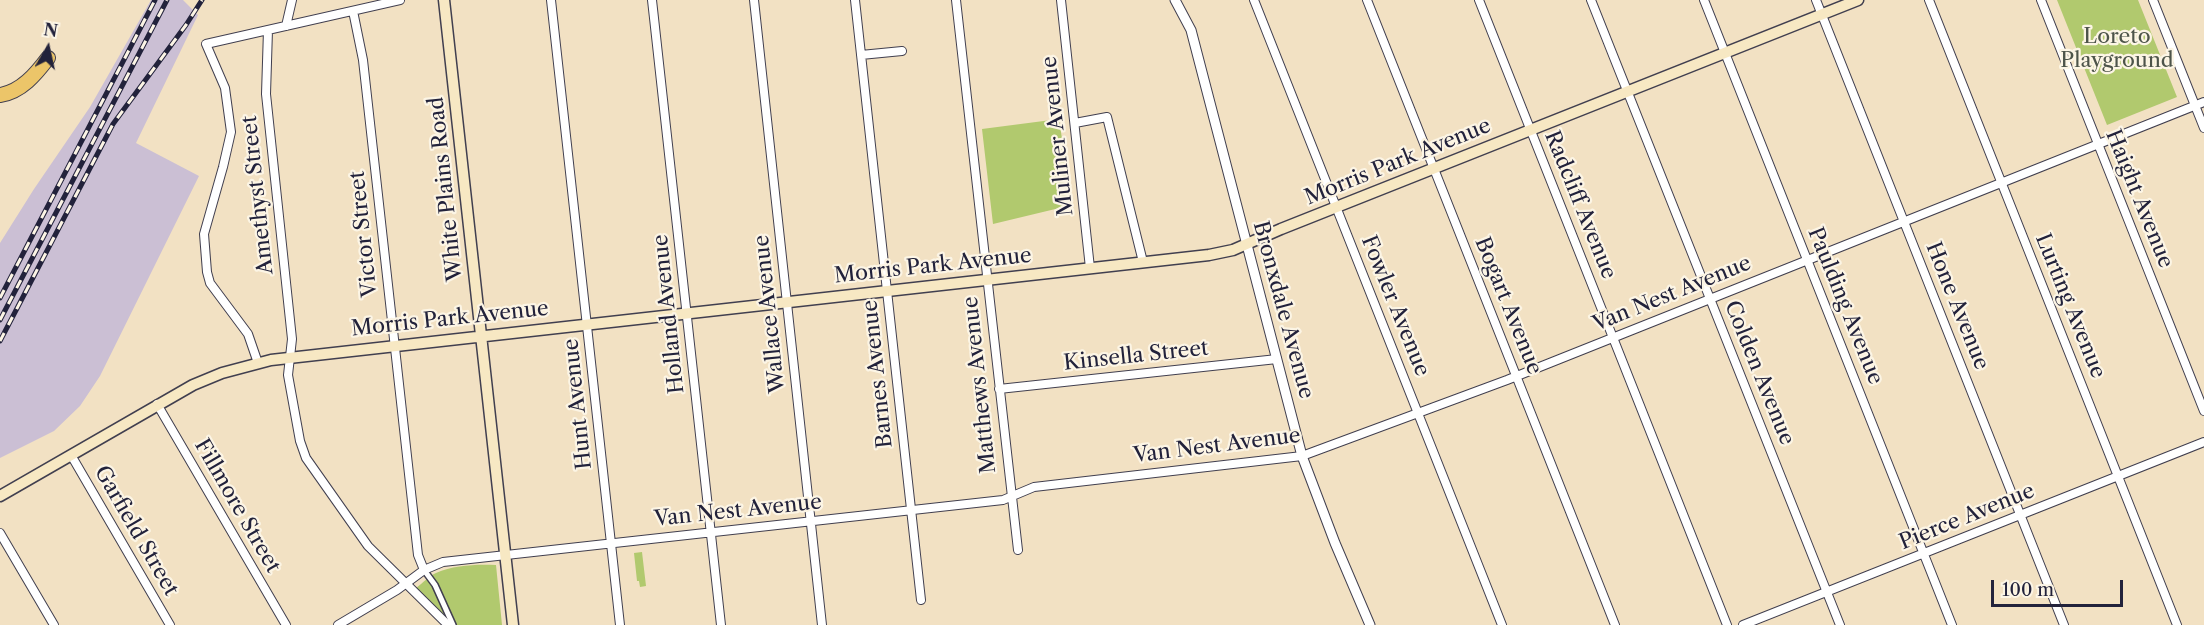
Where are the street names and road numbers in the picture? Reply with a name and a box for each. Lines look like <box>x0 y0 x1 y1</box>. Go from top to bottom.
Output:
street label: Muliner Avenue <box>1037 55 1079 217</box>
street label: White Plains Road <box>424 96 468 282</box>
street label: Morris Park Avenue <box>1301 113 1495 211</box>
street label: Amethyst Street <box>237 114 279 276</box>
street label: Haight Avenue <box>2100 126 2178 272</box>
street label: Radcliff Avenue <box>1539 127 1621 283</box>
street label: Victor Street <box>345 170 383 298</box>
street label: Bronxdale Avenue <box>1247 218 1319 402</box>
street label: Paulding Avenue <box>1802 224 1888 388</box>
street label: Lurting Avenue <box>2030 230 2110 382</box>
street label: Fowler Avenue <box>1355 232 1435 380</box>
street label: Holland Avenue <box>648 233 690 395</box>
street label: Wallace Avenue <box>749 234 791 394</box>
street label: Bogart Avenue <box>1469 234 1547 378</box>
street label: Hone Avenue <box>1920 238 1994 374</box>
street label: Morris Park Avenue <box>833 243 1033 289</box>
street label: Van Nest Avenue <box>1589 251 1755 337</box>
street label: Matthews Avenue <box>958 295 1002 475</box>
street label: Morris Park Avenue <box>350 296 550 342</box>
street label: Colden Avenue <box>1719 297 1799 449</box>
street label: Barnes Avenue <box>858 299 898 449</box>
street label: Kinsella Street <box>1062 336 1210 376</box>
street label: Hunt Avenue <box>559 337 597 471</box>
street label: Van Nest Avenue <box>1132 423 1302 469</box>
street label: Fillmore Street <box>189 435 285 577</box>
street label: Garfield Street <box>89 461 183 601</box>
street label: Pierce Avenue <box>1896 478 2038 556</box>
street label: Van Nest Avenue <box>653 490 823 532</box>

